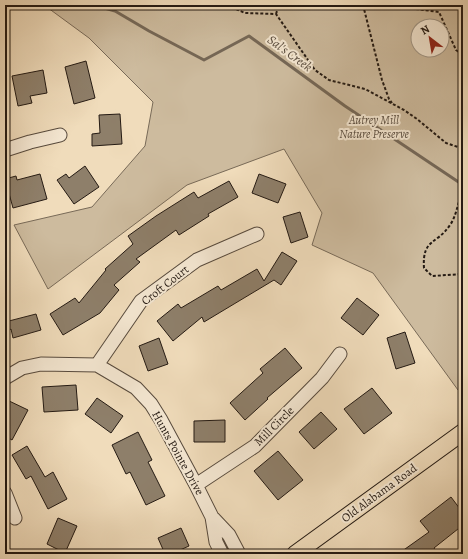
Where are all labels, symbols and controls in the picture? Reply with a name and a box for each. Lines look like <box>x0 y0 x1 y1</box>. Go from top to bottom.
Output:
north arrow <box>410 18 450 58</box>
text: N <box>418 21 432 38</box>
water label: Sal's Creek <box>264 31 316 75</box>
park label: Autrey Mill Nature Preserve <box>339 112 410 142</box>
street label: Croft Court <box>138 261 192 309</box>
street label: Mill Circle <box>251 403 297 449</box>
street label: Hunts Pointe Drive <box>148 408 208 498</box>
street label: Old Alabama Road <box>338 460 421 526</box>

